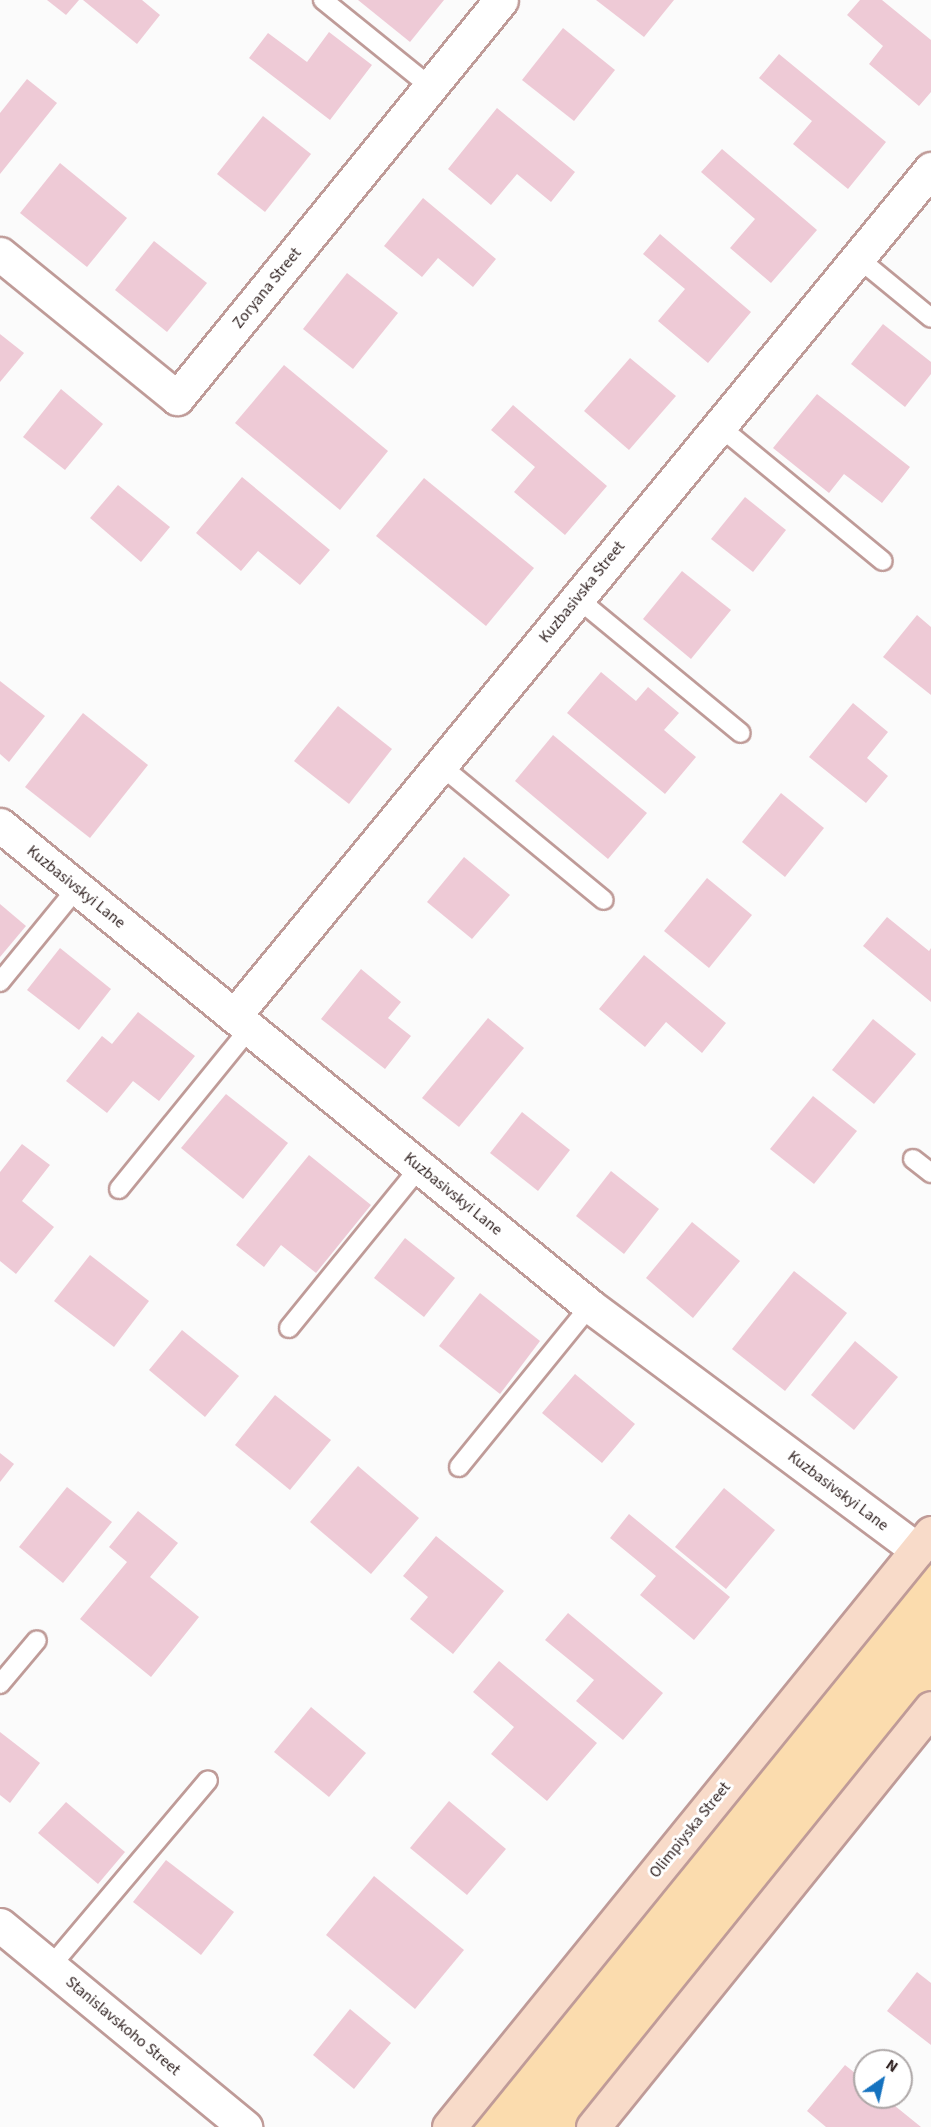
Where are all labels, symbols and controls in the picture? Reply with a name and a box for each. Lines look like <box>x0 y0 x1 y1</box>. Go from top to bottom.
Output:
street label: Zoryana Street <box>229 244 305 332</box>
street label: Kuzbasivska Street <box>535 537 629 647</box>
street label: Kuzbasivskyi Lane <box>23 841 129 933</box>
street label: Kuzbasivskyi Lane <box>400 1148 506 1240</box>
street label: Kuzbasivskyi Lane <box>784 1447 892 1535</box>
street label: Olimpiyska Street <box>645 1778 735 1882</box>
street label: Stanislavskoho Street <box>62 1972 184 2080</box>
north arrow <box>853 2049 913 2109</box>
text: N <box>881 2054 903 2078</box>

